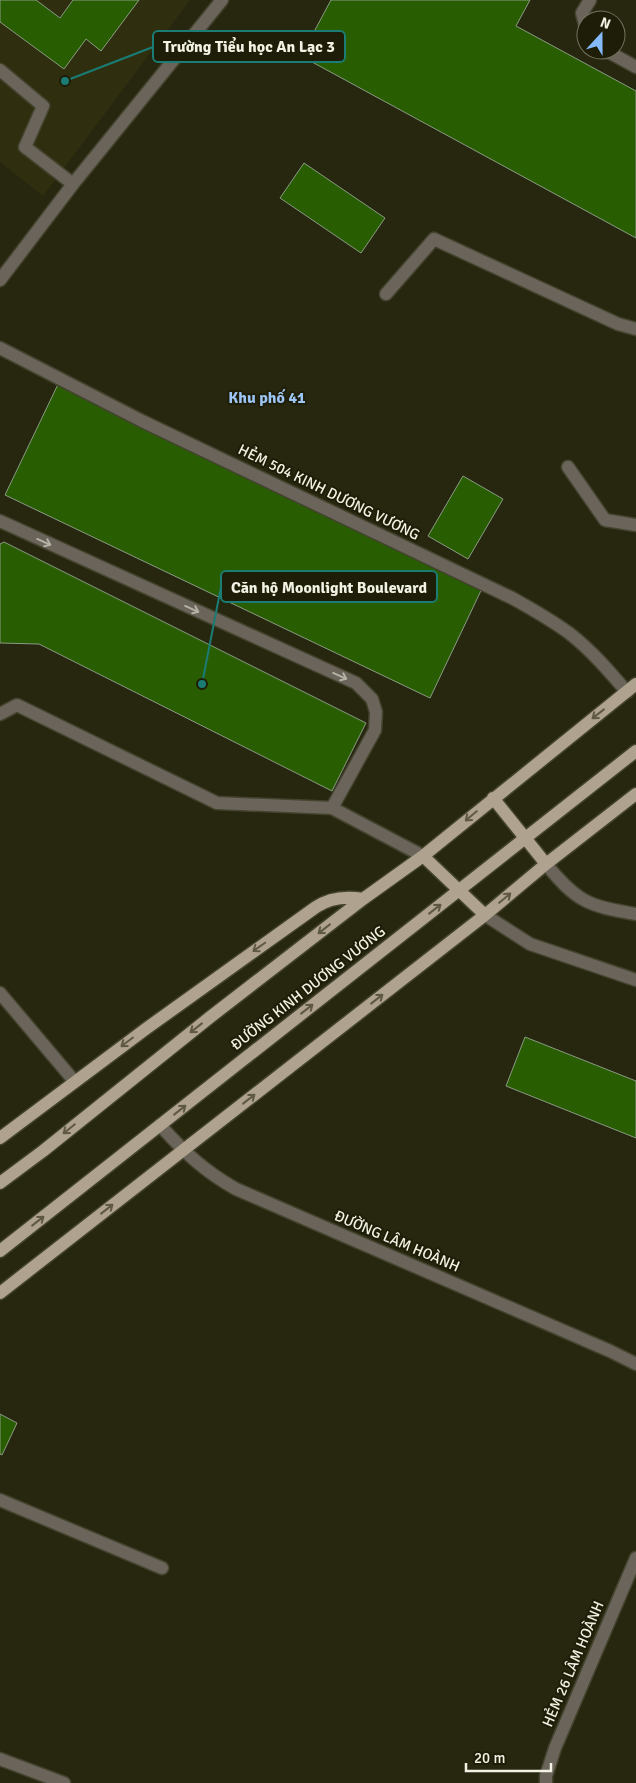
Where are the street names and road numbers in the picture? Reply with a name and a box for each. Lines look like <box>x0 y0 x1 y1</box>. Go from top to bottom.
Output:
street label: HẺM 504 KINH DƯƠNG VƯƠNG <box>235 439 423 544</box>
street label: ĐƯỜNG KINH DƯƠNG VƯƠNG <box>227 921 389 1054</box>
street label: ĐƯỜNG LÂM HOÀNH <box>332 1206 463 1276</box>
street label: HẺM 26 LÂM HOÀNH <box>537 1598 608 1730</box>

